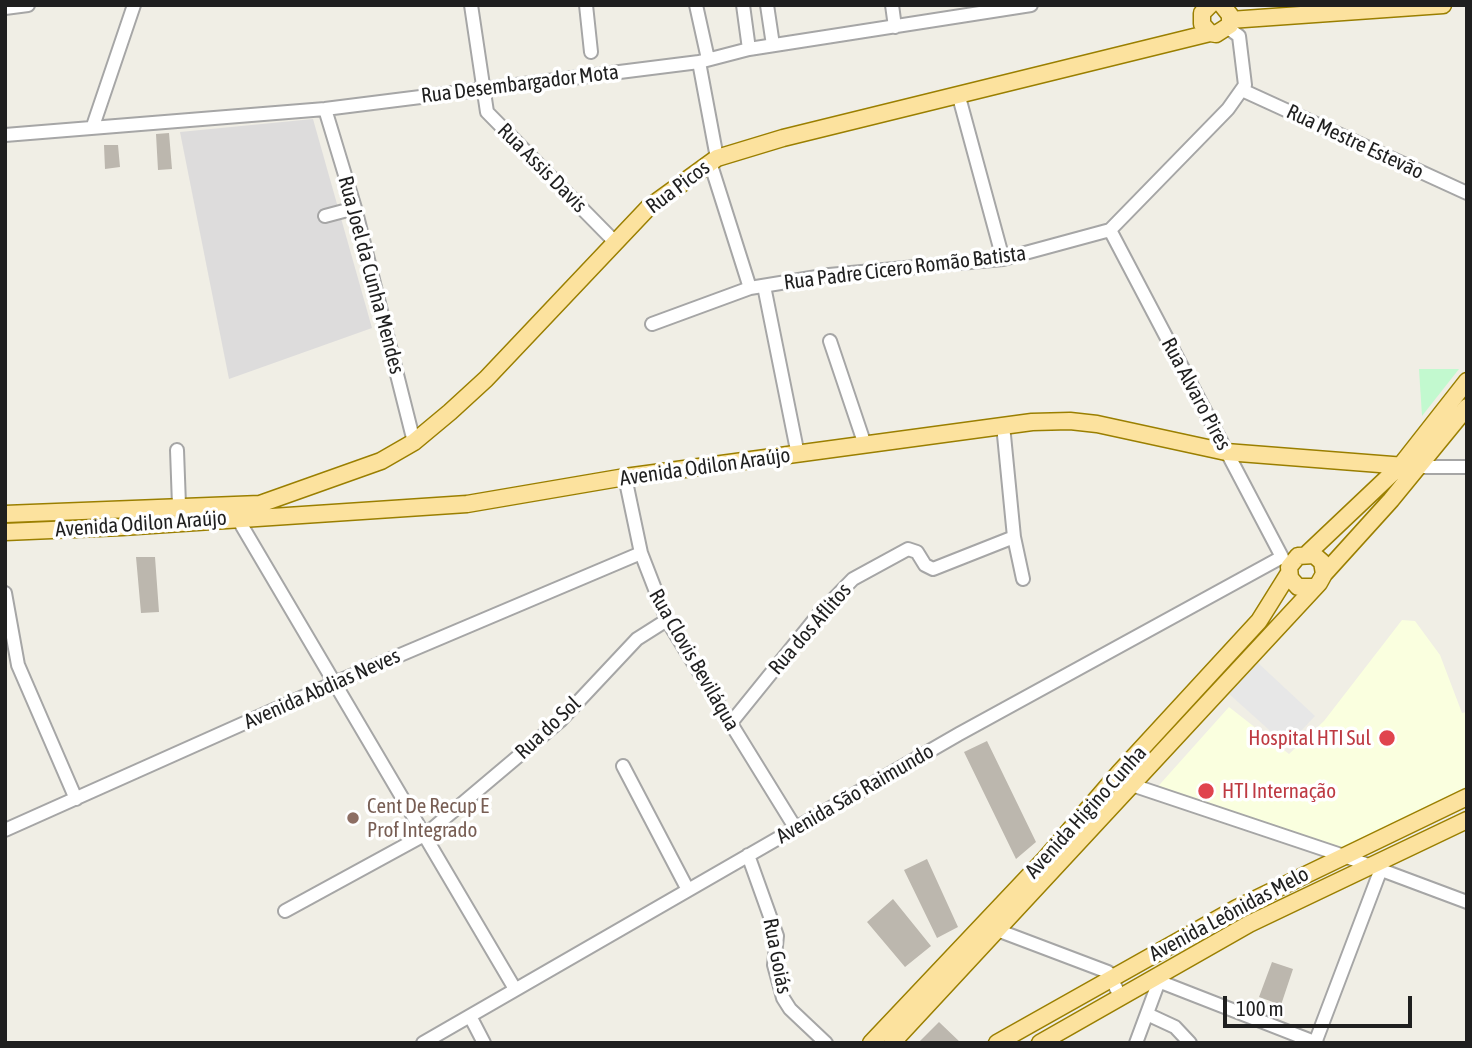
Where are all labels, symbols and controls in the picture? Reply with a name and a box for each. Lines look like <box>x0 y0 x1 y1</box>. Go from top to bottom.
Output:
street label: Rua Desembargador Mota <box>420 59 620 109</box>
street label: Rua Mestre Estevão <box>1282 99 1428 185</box>
street label: Rua Assis Davis <box>492 118 592 218</box>
street label: Rua Picos <box>641 155 715 219</box>
street label: Rua Joel da Cunha Mendes <box>332 173 410 377</box>
street label: Rua Padre Cicero Romão Batista <box>782 241 1028 295</box>
street label: Rua Alvaro Pires <box>1156 333 1236 455</box>
street label: Avenida Odilon Araújo <box>618 443 792 491</box>
street label: Avenida Odilon Araújo <box>54 505 228 543</box>
street label: Rua dos Aflitos <box>763 578 857 680</box>
street label: Rua Clovis Beviláqua <box>643 585 745 735</box>
street label: Avenida Abdias Neves <box>240 643 404 735</box>
street label: Rua do Sol <box>510 691 586 765</box>
place label: Hospital HTI Sul <box>1248 725 1371 751</box>
marker: Hospital HTI Sul <box>1377 728 1397 748</box>
street label: Avenida São Raimundo <box>772 739 938 849</box>
street label: Avenida Higino Cunha <box>1020 741 1152 883</box>
place label: HTI Internação <box>1222 778 1336 804</box>
marker: HTI Internação <box>1196 781 1216 801</box>
place label: Cent De Recup E Prof Integrado <box>367 793 489 843</box>
marker: Cent De Recup E Prof Integrado <box>345 810 361 826</box>
street label: Avenida Leônidas Melo <box>1145 861 1313 967</box>
street label: Rua Goiás <box>757 916 797 996</box>
scale bar <box>1227 982 1416 1026</box>
text: 100 m <box>1236 996 1284 1020</box>

